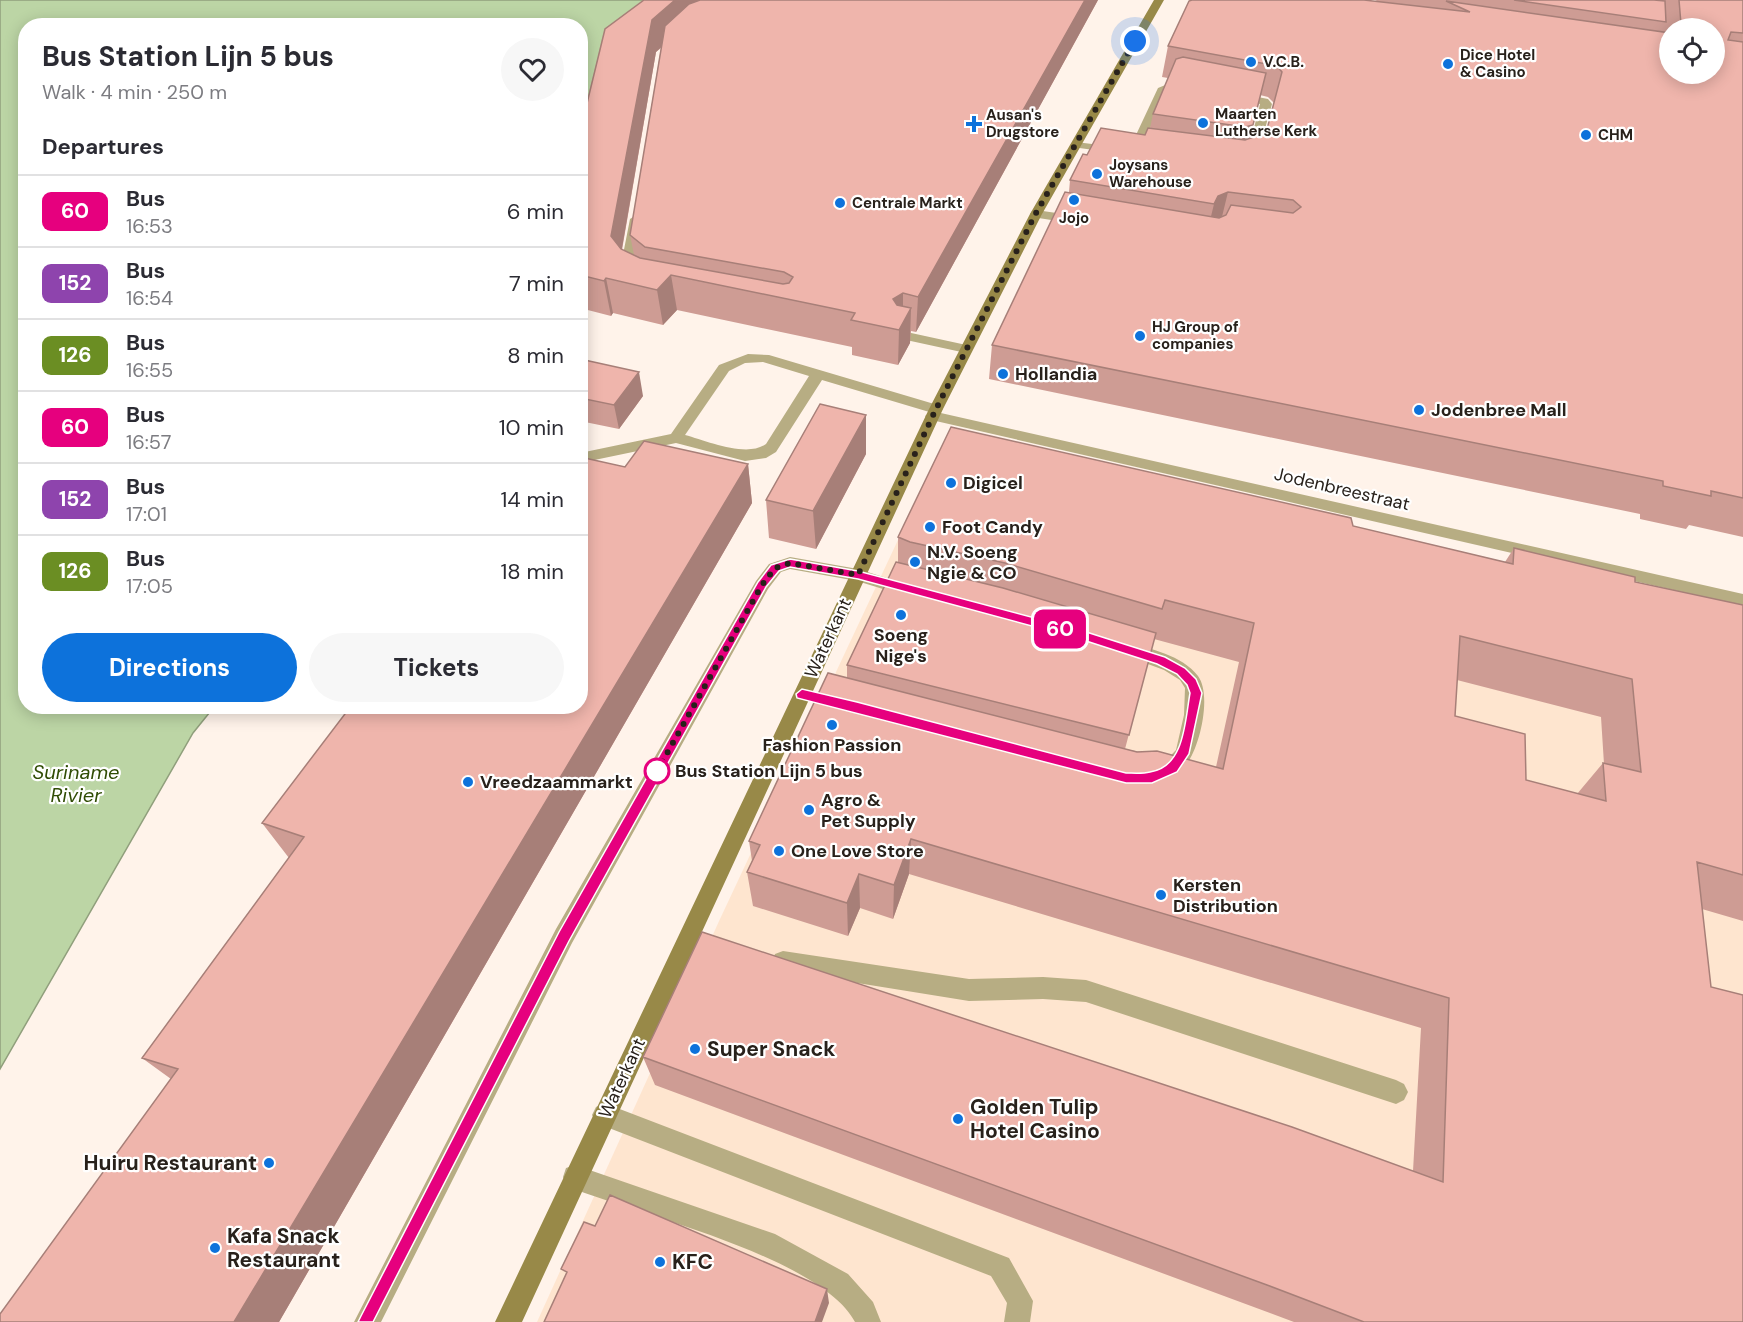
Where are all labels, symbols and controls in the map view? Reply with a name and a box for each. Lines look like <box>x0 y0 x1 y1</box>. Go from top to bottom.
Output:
map controls <box>1659 18 1725 84</box>
button: locate <box>1659 18 1725 84</box>
your location <box>1120 26 1150 56</box>
text: Bus Station Lijn 5 bus <box>42 38 334 75</box>
button: heart <box>501 38 564 101</box>
place label: Dice Hotel & Casino <box>1460 45 1535 82</box>
place label: V.C.B. <box>1263 52 1304 72</box>
marker: V.C.B. <box>1244 55 1258 69</box>
marker: Dice Hotel & Casino <box>1441 57 1455 71</box>
text: Walk · 4 min · 250 m <box>42 79 227 105</box>
place label: Maarten Lutherse Kerk <box>1215 104 1317 141</box>
place label: Ausan's Drugstore <box>986 105 1059 142</box>
marker: Maarten Lutherse Kerk <box>1196 116 1210 130</box>
marker: Ausan's Drugstore <box>967 117 981 131</box>
place label: CHM <box>1598 125 1633 145</box>
marker: CHM <box>1579 128 1593 142</box>
text: Departures <box>42 132 164 161</box>
place label: Joysans Warehouse <box>1109 155 1192 192</box>
marker: Joysans Warehouse <box>1090 167 1104 181</box>
text: Bus <box>126 184 165 213</box>
place label: Centrale Markt <box>852 193 963 213</box>
marker: Jojo <box>1067 193 1081 207</box>
marker: Centrale Markt <box>833 196 847 210</box>
text: 60 <box>61 197 89 225</box>
text: 6 min <box>507 197 564 226</box>
place label: Jojo <box>1059 208 1089 228</box>
text: 16:53 <box>126 213 173 239</box>
text: Bus <box>126 256 165 285</box>
text: 152 <box>59 269 91 297</box>
text: 7 min <box>509 269 564 298</box>
text: 16:54 <box>126 285 173 311</box>
place label: HJ Group of companies <box>1152 317 1239 354</box>
text: Bus <box>126 328 165 357</box>
marker: HJ Group of companies <box>1133 329 1147 343</box>
text: 126 <box>58 341 92 369</box>
text: 8 min <box>507 341 564 370</box>
text: 16:55 <box>126 357 173 383</box>
place label: Hollandia <box>1015 362 1097 386</box>
marker: Hollandia <box>996 367 1010 381</box>
place label: Jodenbree Mall <box>1431 398 1566 422</box>
text: Bus <box>126 400 165 429</box>
marker: Jodenbree Mall <box>1412 403 1426 417</box>
text: 60 <box>61 413 89 441</box>
text: 10 min <box>499 413 564 442</box>
text: 16:57 <box>126 429 171 455</box>
street label: Jodenbreestraat <box>1272 462 1412 516</box>
place label: Digicel <box>963 471 1023 495</box>
text: Bus <box>126 472 165 501</box>
marker: Digicel <box>944 476 958 490</box>
text: 152 <box>59 485 91 513</box>
text: 14 min <box>500 485 564 514</box>
text: 17:01 <box>126 501 167 527</box>
place label: Foot Candy <box>942 515 1043 539</box>
marker: Foot Candy <box>923 520 937 534</box>
place label: N.V. Soeng Ngie & CO <box>927 540 1018 585</box>
text: Bus <box>126 544 165 573</box>
marker: N.V. Soeng Ngie & CO <box>908 555 922 569</box>
text: 126 <box>58 557 92 585</box>
text: 18 min <box>500 557 564 586</box>
text: 17:05 <box>126 573 173 599</box>
street label: Waterkant <box>799 594 857 682</box>
marker: Soeng Nige's <box>894 608 908 622</box>
line badge: 60 <box>1033 610 1087 648</box>
text: 60 <box>1046 615 1074 643</box>
place label: Soeng Nige's <box>874 623 928 668</box>
button: Directions <box>42 633 297 702</box>
button: Tickets <box>309 633 564 702</box>
marker: Fashion Passion <box>825 718 839 732</box>
place label: Fashion Passion <box>763 733 901 757</box>
marker: Bus Station Lijn 5 bus <box>644 758 670 784</box>
water label: Suriname Rivier <box>33 759 119 808</box>
place label: Bus Station Lijn 5 bus <box>675 759 863 783</box>
place label: Vreedzaammarkt <box>480 770 633 794</box>
marker: Vreedzaammarkt <box>461 775 475 789</box>
place label: Agro & Pet Supply <box>821 788 916 833</box>
marker: Agro & Pet Supply <box>802 803 816 817</box>
place label: One Love Store <box>791 839 924 863</box>
marker: One Love Store <box>772 844 786 858</box>
place label: Kersten Distribution <box>1173 873 1278 918</box>
marker: Kersten Distribution <box>1154 888 1168 902</box>
street label: Waterkant <box>593 1034 651 1122</box>
place label: Super Snack <box>707 1035 835 1063</box>
marker: Super Snack <box>688 1042 702 1056</box>
place label: Golden Tulip Hotel Casino <box>970 1093 1100 1145</box>
marker: Golden Tulip Hotel Casino <box>951 1112 965 1126</box>
place label: Huiru Restaurant <box>83 1149 257 1177</box>
marker: Huiru Restaurant <box>262 1156 276 1170</box>
place label: Kafa Snack Restaurant <box>227 1222 340 1274</box>
marker: Kafa Snack Restaurant <box>208 1241 222 1255</box>
place label: KFC <box>672 1248 713 1276</box>
marker: KFC <box>653 1255 667 1269</box>

